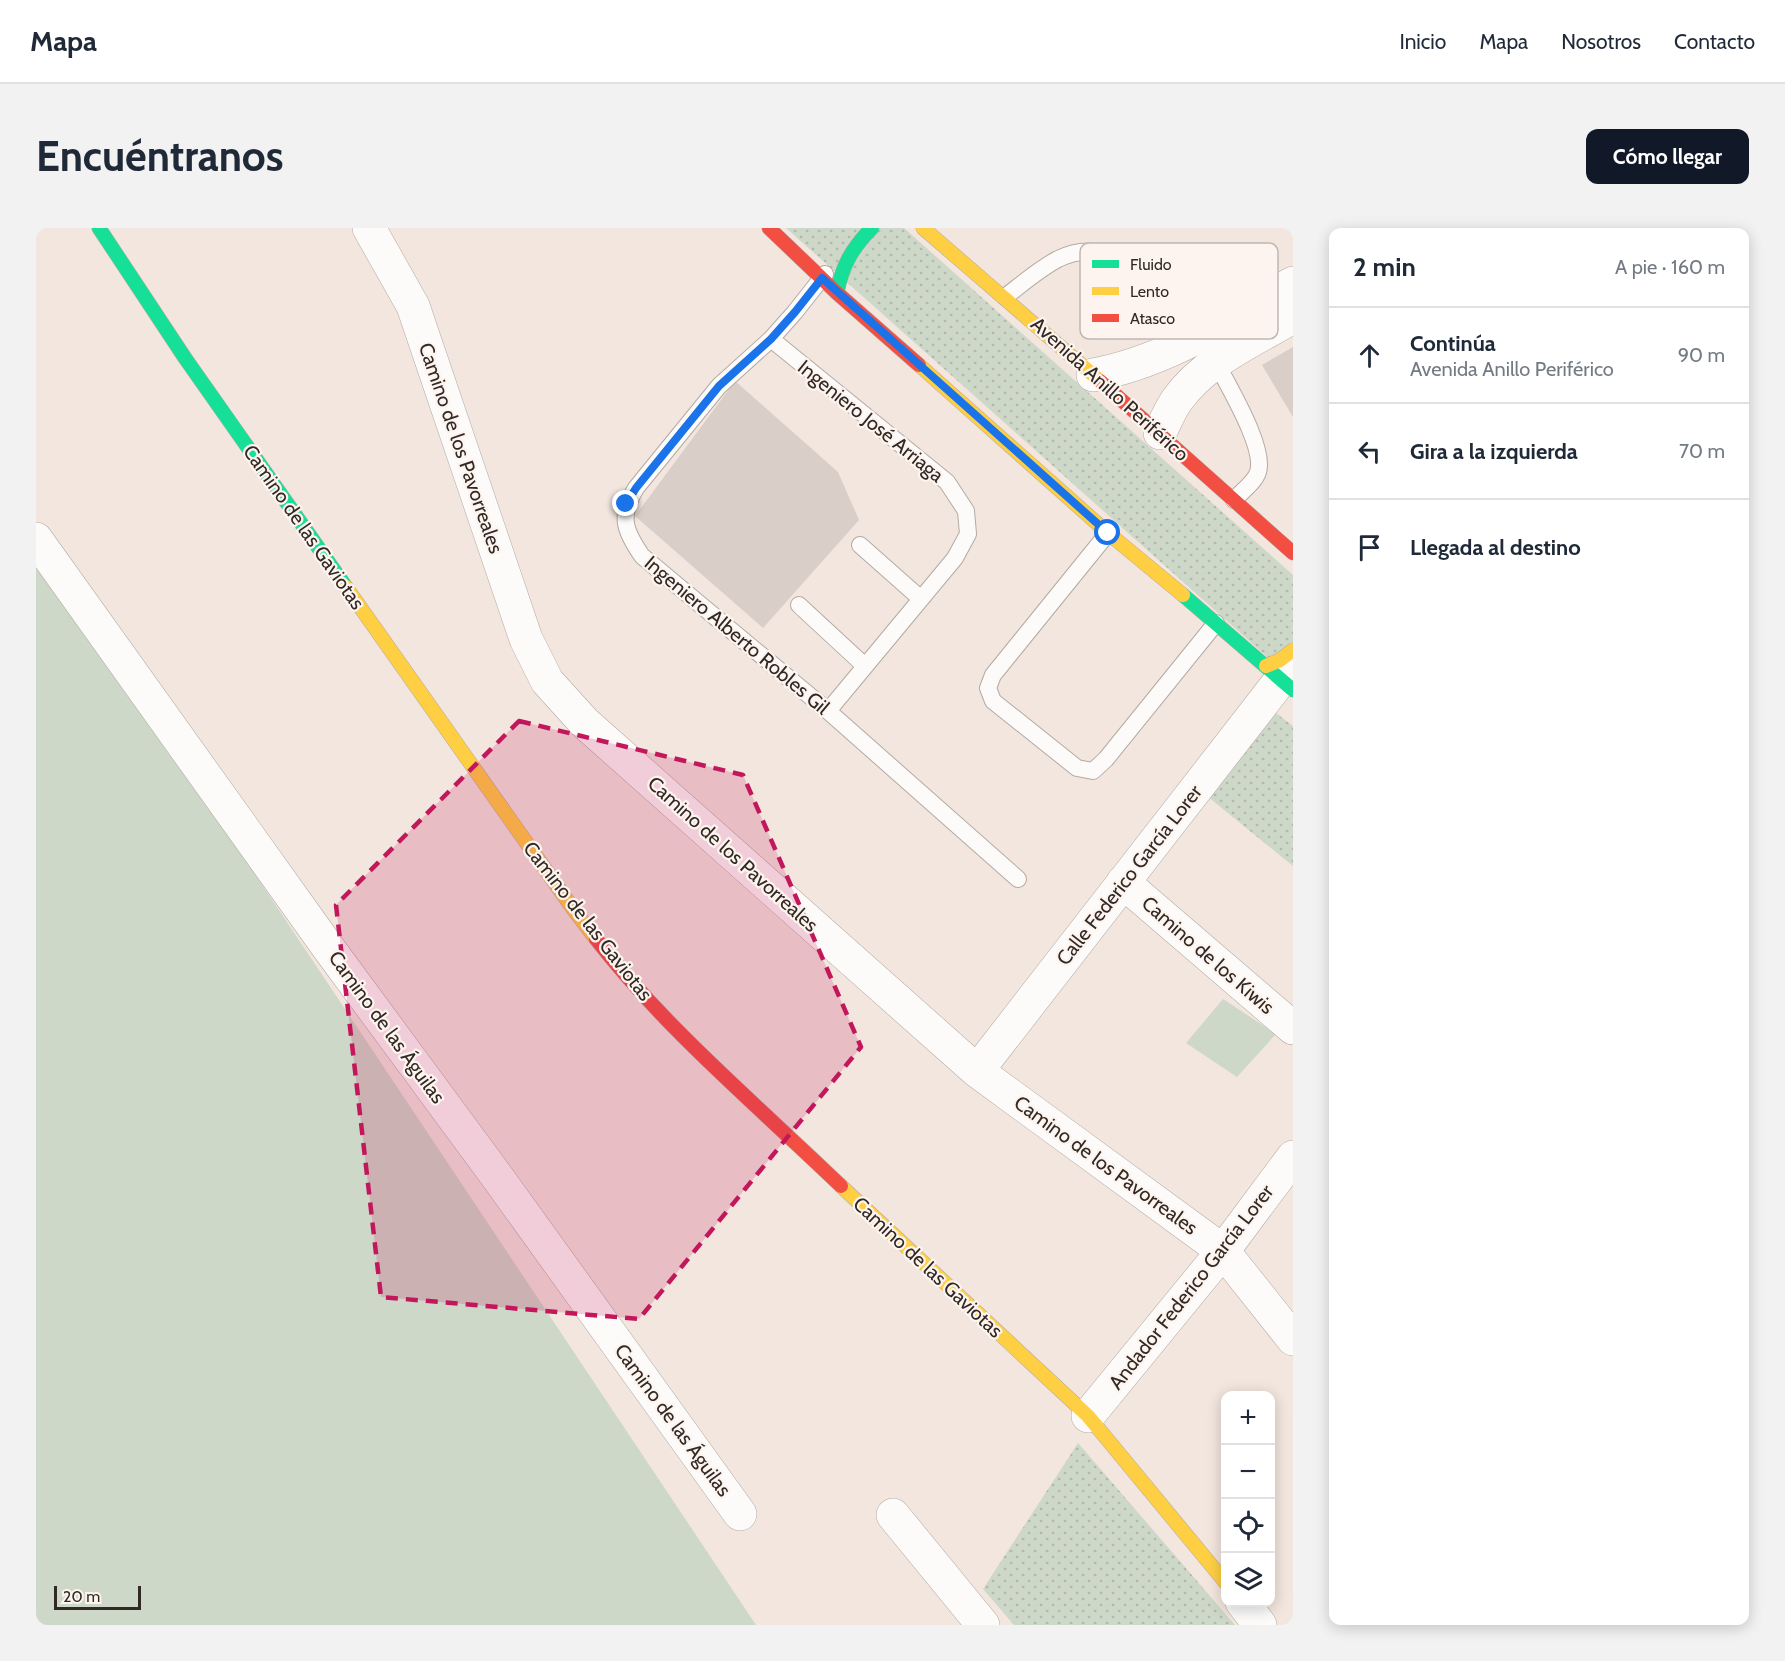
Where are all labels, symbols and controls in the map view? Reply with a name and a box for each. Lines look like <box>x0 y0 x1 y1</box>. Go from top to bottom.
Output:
text: Mapa <box>30 24 97 58</box>
text: Inicio <box>1399 29 1446 54</box>
text: Mapa <box>1479 29 1528 54</box>
text: Nosotros <box>1561 29 1641 54</box>
text: Contacto <box>1674 29 1755 54</box>
button: Cómo llegar <box>1586 129 1749 184</box>
text: Encuéntranos <box>36 130 284 182</box>
legend <box>1080 243 1278 339</box>
text: 2 min <box>1353 251 1416 283</box>
text: Fluido <box>1130 255 1172 274</box>
text: A pie · 160 m <box>1615 255 1725 279</box>
text: Lento <box>1130 282 1169 301</box>
text: Atasco <box>1130 309 1175 328</box>
street label: Avenida Anillo Periférico <box>1026 312 1194 466</box>
text: Continúa <box>1410 330 1496 357</box>
icon: ahead <box>1353 339 1386 372</box>
street label: Camino de los Pavorreales <box>414 340 508 556</box>
text: 90 m <box>1678 343 1725 367</box>
street label: Ingeniero José Arriaga <box>793 355 949 487</box>
text: Avenida Anillo Periférico <box>1410 357 1614 381</box>
icon: left <box>1353 435 1386 468</box>
text: Gira a la izquierda <box>1410 438 1578 465</box>
text: 70 m <box>1679 439 1725 463</box>
street label: Camino de las Gaviotas <box>238 440 370 614</box>
route end <box>612 490 638 516</box>
route start <box>1094 519 1120 545</box>
icon: arrive <box>1353 531 1386 564</box>
text: Llegada al destino <box>1410 534 1581 561</box>
street label: Ingeniero Alberto Robles Gil <box>640 551 835 720</box>
street label: Camino de los Pavorreales <box>643 771 823 937</box>
street label: Calle Federico García Lorer <box>1051 780 1207 970</box>
street label: Camino de las Gaviotas <box>518 837 658 1005</box>
street label: Camino de los Kiwis <box>1137 891 1279 1019</box>
street label: Camino de las Águilas <box>324 946 450 1108</box>
street label: Camino de los Pavorreales <box>1010 1090 1202 1240</box>
street label: Andador Federico García Lorer <box>1104 1179 1279 1394</box>
street label: Camino de las Gaviotas <box>848 1192 1008 1342</box>
street label: Camino de las Águilas <box>610 1339 736 1501</box>
map controls <box>1221 1391 1275 1607</box>
button: + <box>1221 1391 1275 1445</box>
button: − <box>1221 1445 1275 1499</box>
button: locate <box>1221 1499 1275 1553</box>
button: layers <box>1221 1553 1275 1607</box>
scale bar <box>54 1583 141 1610</box>
text: 20 m <box>63 1587 100 1606</box>

